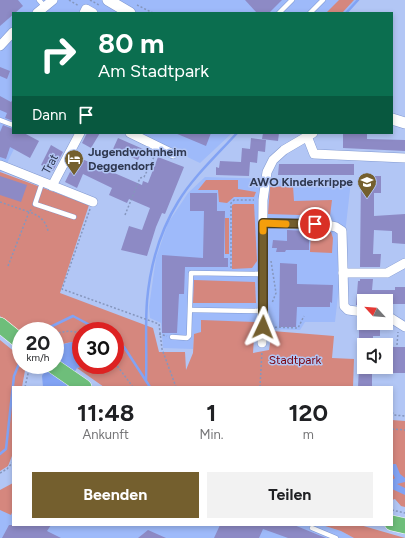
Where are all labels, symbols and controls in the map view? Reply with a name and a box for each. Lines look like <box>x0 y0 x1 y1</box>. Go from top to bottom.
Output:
text: 80 m <box>98 26 164 60</box>
icon: right <box>32 28 84 80</box>
text: Am Stadtpark <box>98 60 209 82</box>
icon: arrive <box>75 104 97 126</box>
text: Dann <box>32 106 67 124</box>
place label: Jugendwohnheim Deggendorf <box>88 145 187 173</box>
hotel icon: Jugendwohnheim Deggendorf <box>63 148 85 176</box>
street label: Trat <box>39 151 61 176</box>
school or university icon: AWO Kinderkrippe <box>356 171 378 199</box>
place label: AWO Kinderkrippe <box>250 175 353 189</box>
pin <box>298 207 332 241</box>
icon: arrive <box>304 213 326 235</box>
north arrow <box>357 294 393 330</box>
map controls <box>357 294 393 374</box>
position arrow <box>242 306 284 348</box>
speed limit sign: 30 <box>72 322 124 374</box>
text: 20 <box>26 331 50 355</box>
button: sound <box>357 338 393 374</box>
text: km/h <box>27 351 49 364</box>
park label: Stadtpark <box>269 353 322 367</box>
text: 11:48 <box>77 398 134 427</box>
text: 1 <box>206 398 216 427</box>
text: 120 <box>288 398 328 427</box>
text: Ankunft <box>82 427 129 442</box>
text: Min. <box>199 427 223 442</box>
text: m <box>303 427 314 442</box>
button: Beenden <box>32 472 199 518</box>
button: Teilen <box>207 472 373 518</box>

